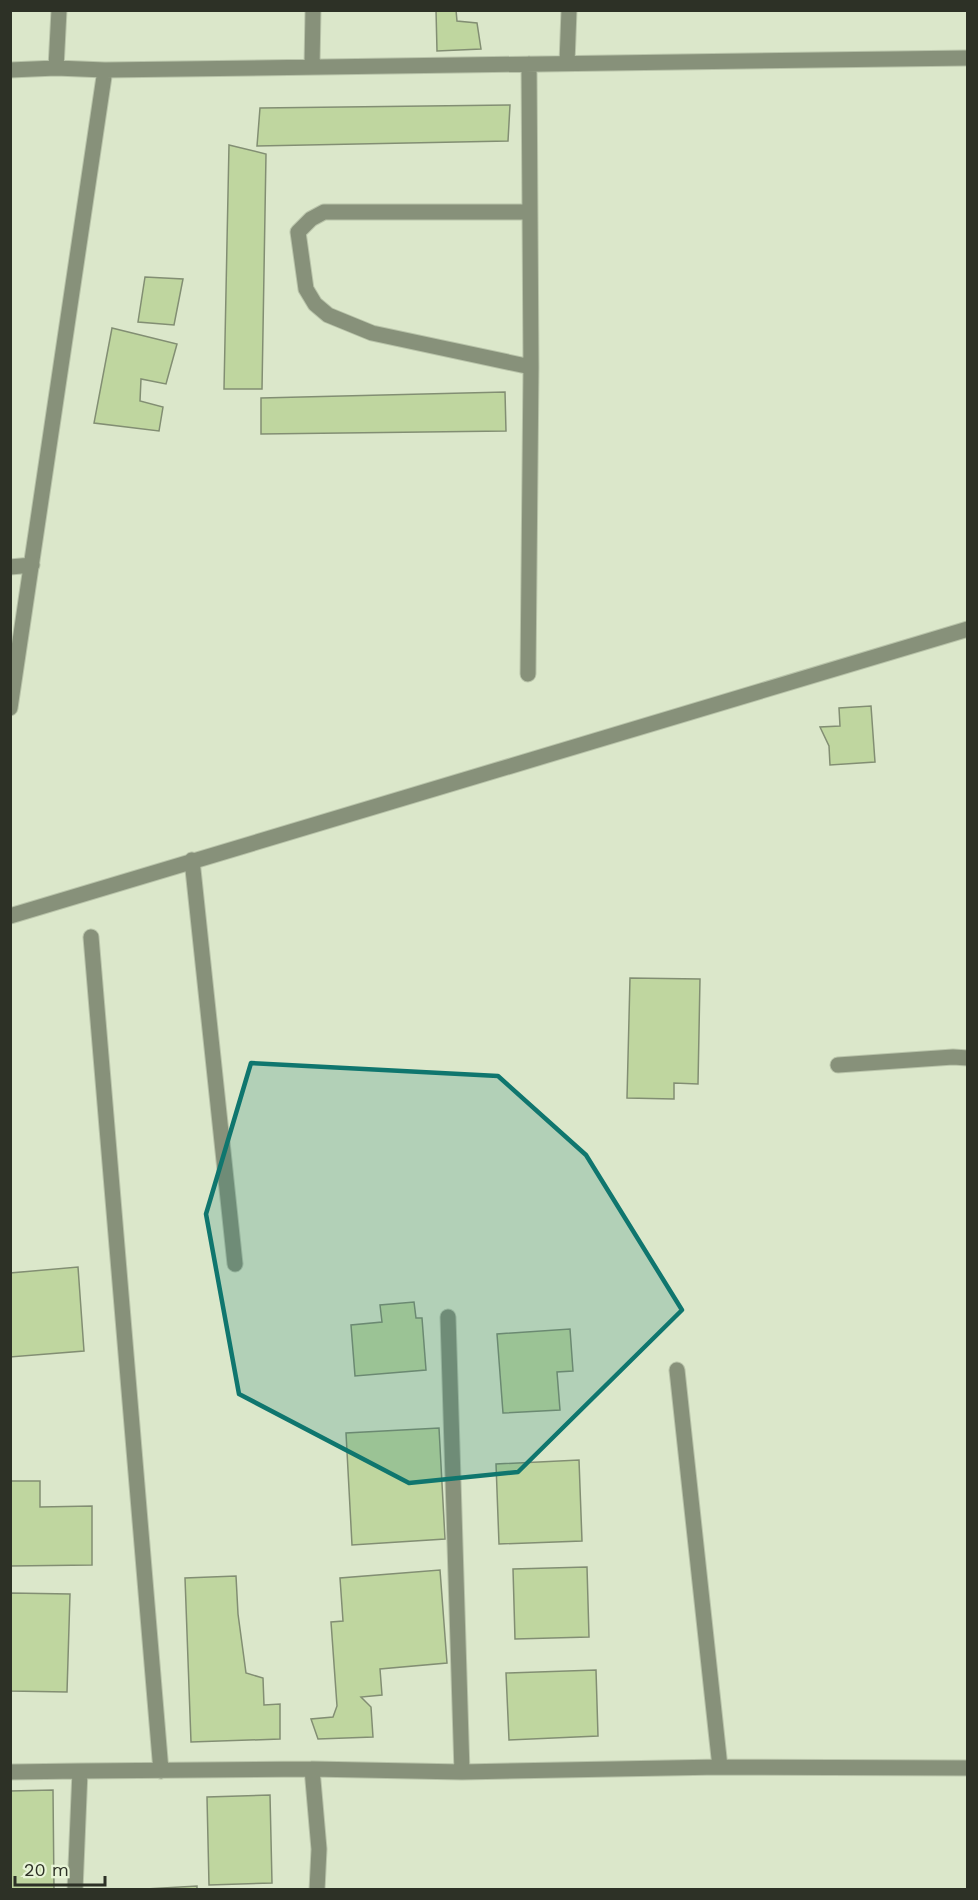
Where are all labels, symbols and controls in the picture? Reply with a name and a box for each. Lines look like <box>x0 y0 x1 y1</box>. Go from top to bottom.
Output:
scale bar <box>15 1849 105 1887</box>
text: 20 m <box>24 1859 69 1880</box>

